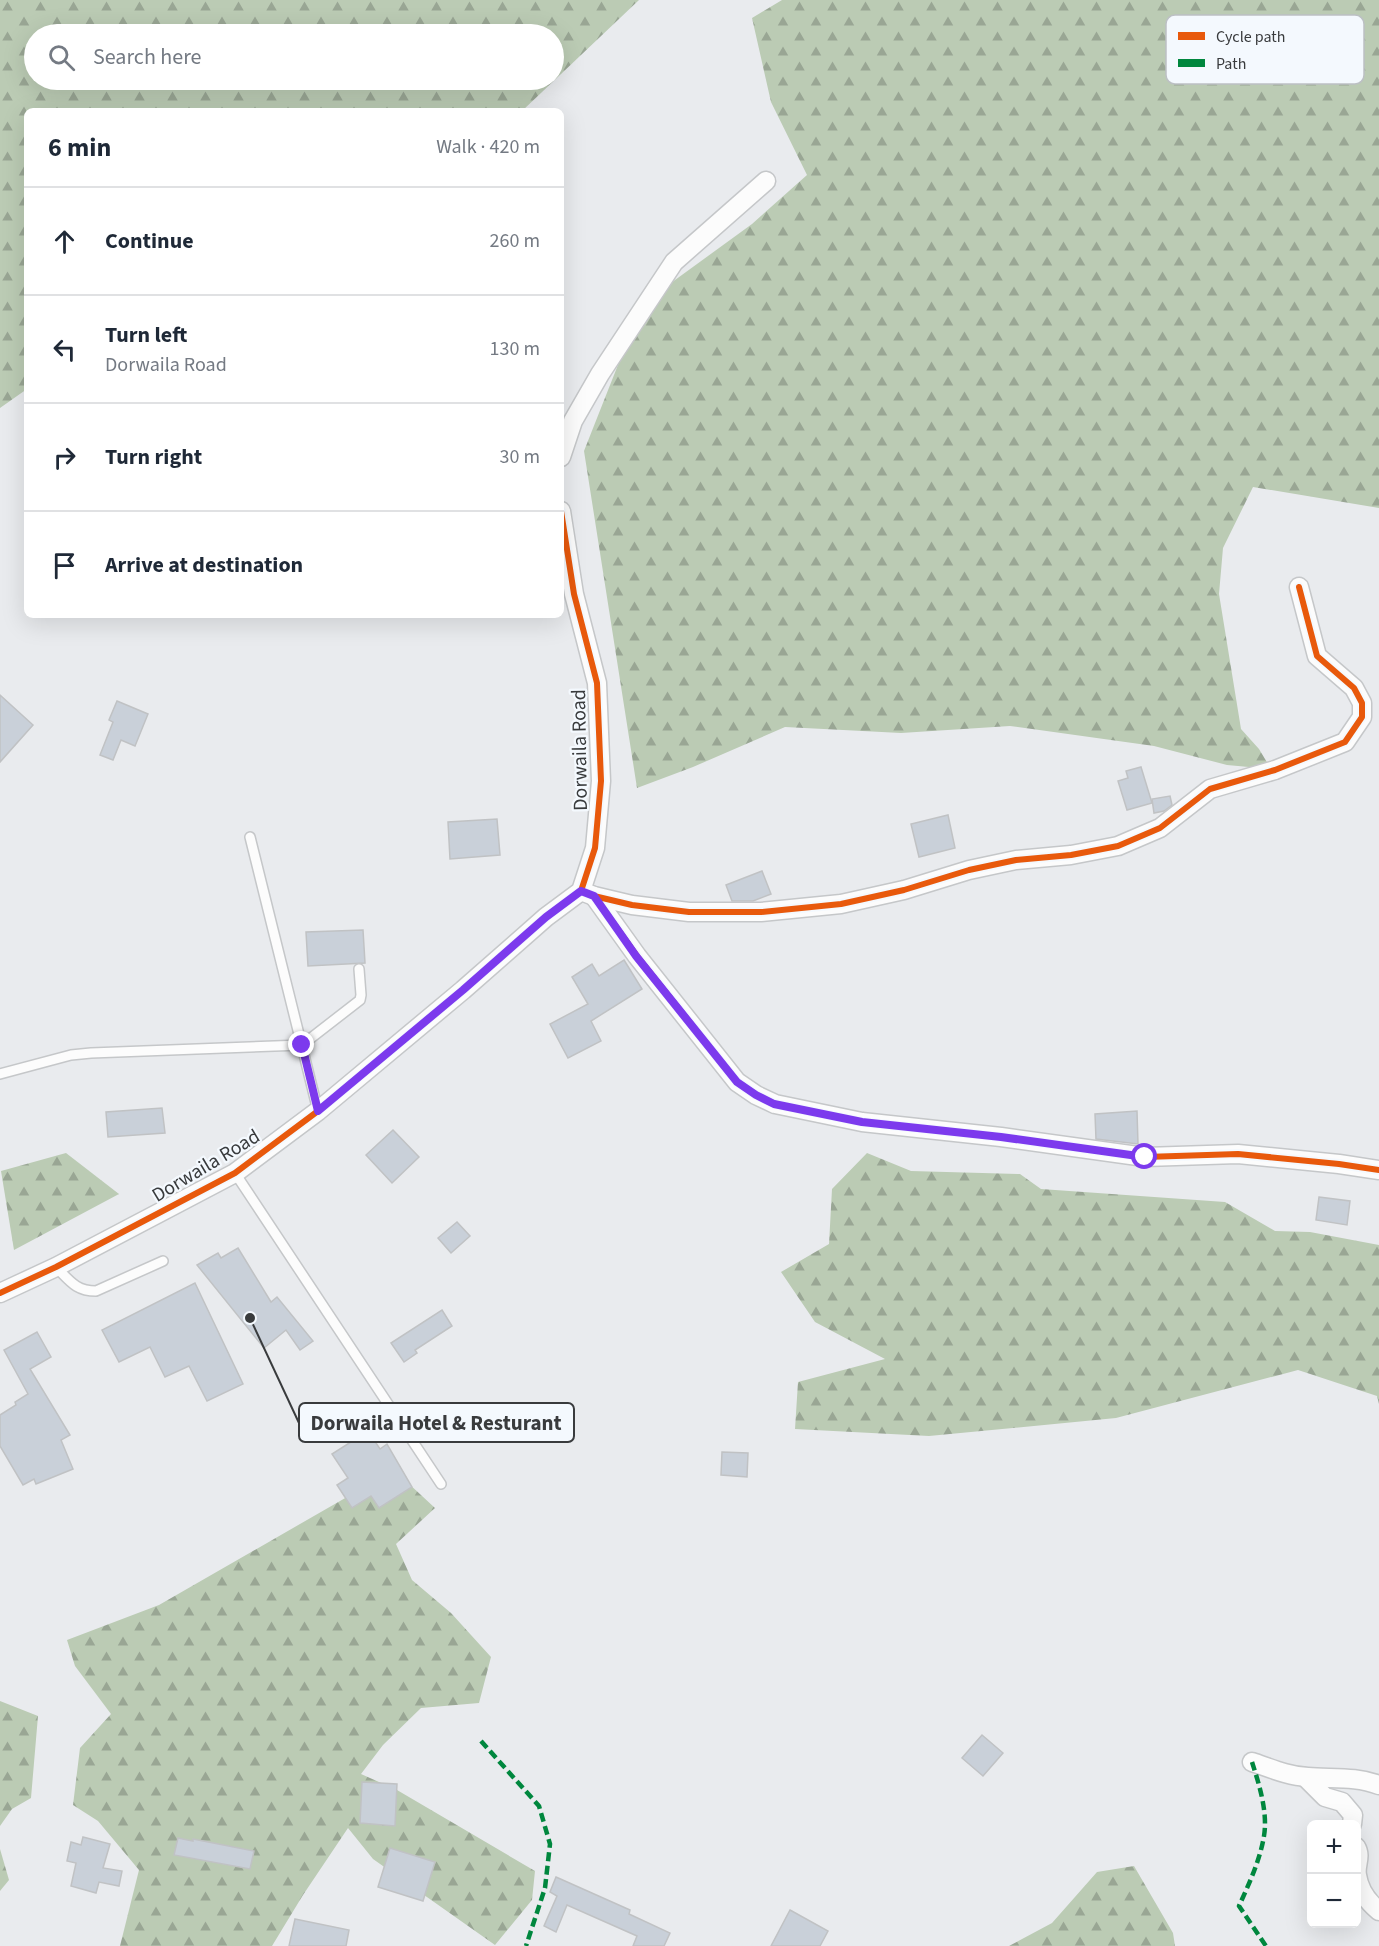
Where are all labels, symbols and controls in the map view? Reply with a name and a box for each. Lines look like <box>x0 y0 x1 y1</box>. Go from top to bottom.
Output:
legend <box>1166 15 1364 84</box>
search box <box>24 24 564 90</box>
text: Cycle path <box>1216 26 1285 48</box>
icon: search <box>45 41 78 74</box>
text: Search here <box>93 41 201 73</box>
text: Path <box>1216 53 1246 75</box>
text: 6 min <box>48 129 111 166</box>
text: Walk · 420 m <box>436 133 540 161</box>
icon: ahead <box>48 225 81 258</box>
text: Continue <box>105 225 194 257</box>
text: 260 m <box>490 227 540 255</box>
text: Turn left <box>105 319 187 351</box>
icon: left <box>48 333 81 366</box>
text: 130 m <box>490 335 540 363</box>
text: Dorwaila Road <box>105 351 227 379</box>
icon: right <box>48 441 81 474</box>
text: Turn right <box>105 441 202 473</box>
text: 30 m <box>500 443 540 471</box>
icon: arrive <box>48 549 81 582</box>
text: Arrive at destination <box>105 549 303 581</box>
street label: Dorwaila Road <box>565 689 595 811</box>
route end <box>288 1031 314 1057</box>
street label: Dorwaila Road <box>147 1123 265 1209</box>
route start <box>1131 1143 1157 1169</box>
callout: Dorwaila Hotel & Resturant <box>299 1403 574 1442</box>
text: Dorwaila Hotel & Resturant <box>310 1408 562 1438</box>
map controls <box>1307 1820 1361 1928</box>
button: + <box>1307 1820 1361 1874</box>
button: − <box>1307 1874 1361 1928</box>

